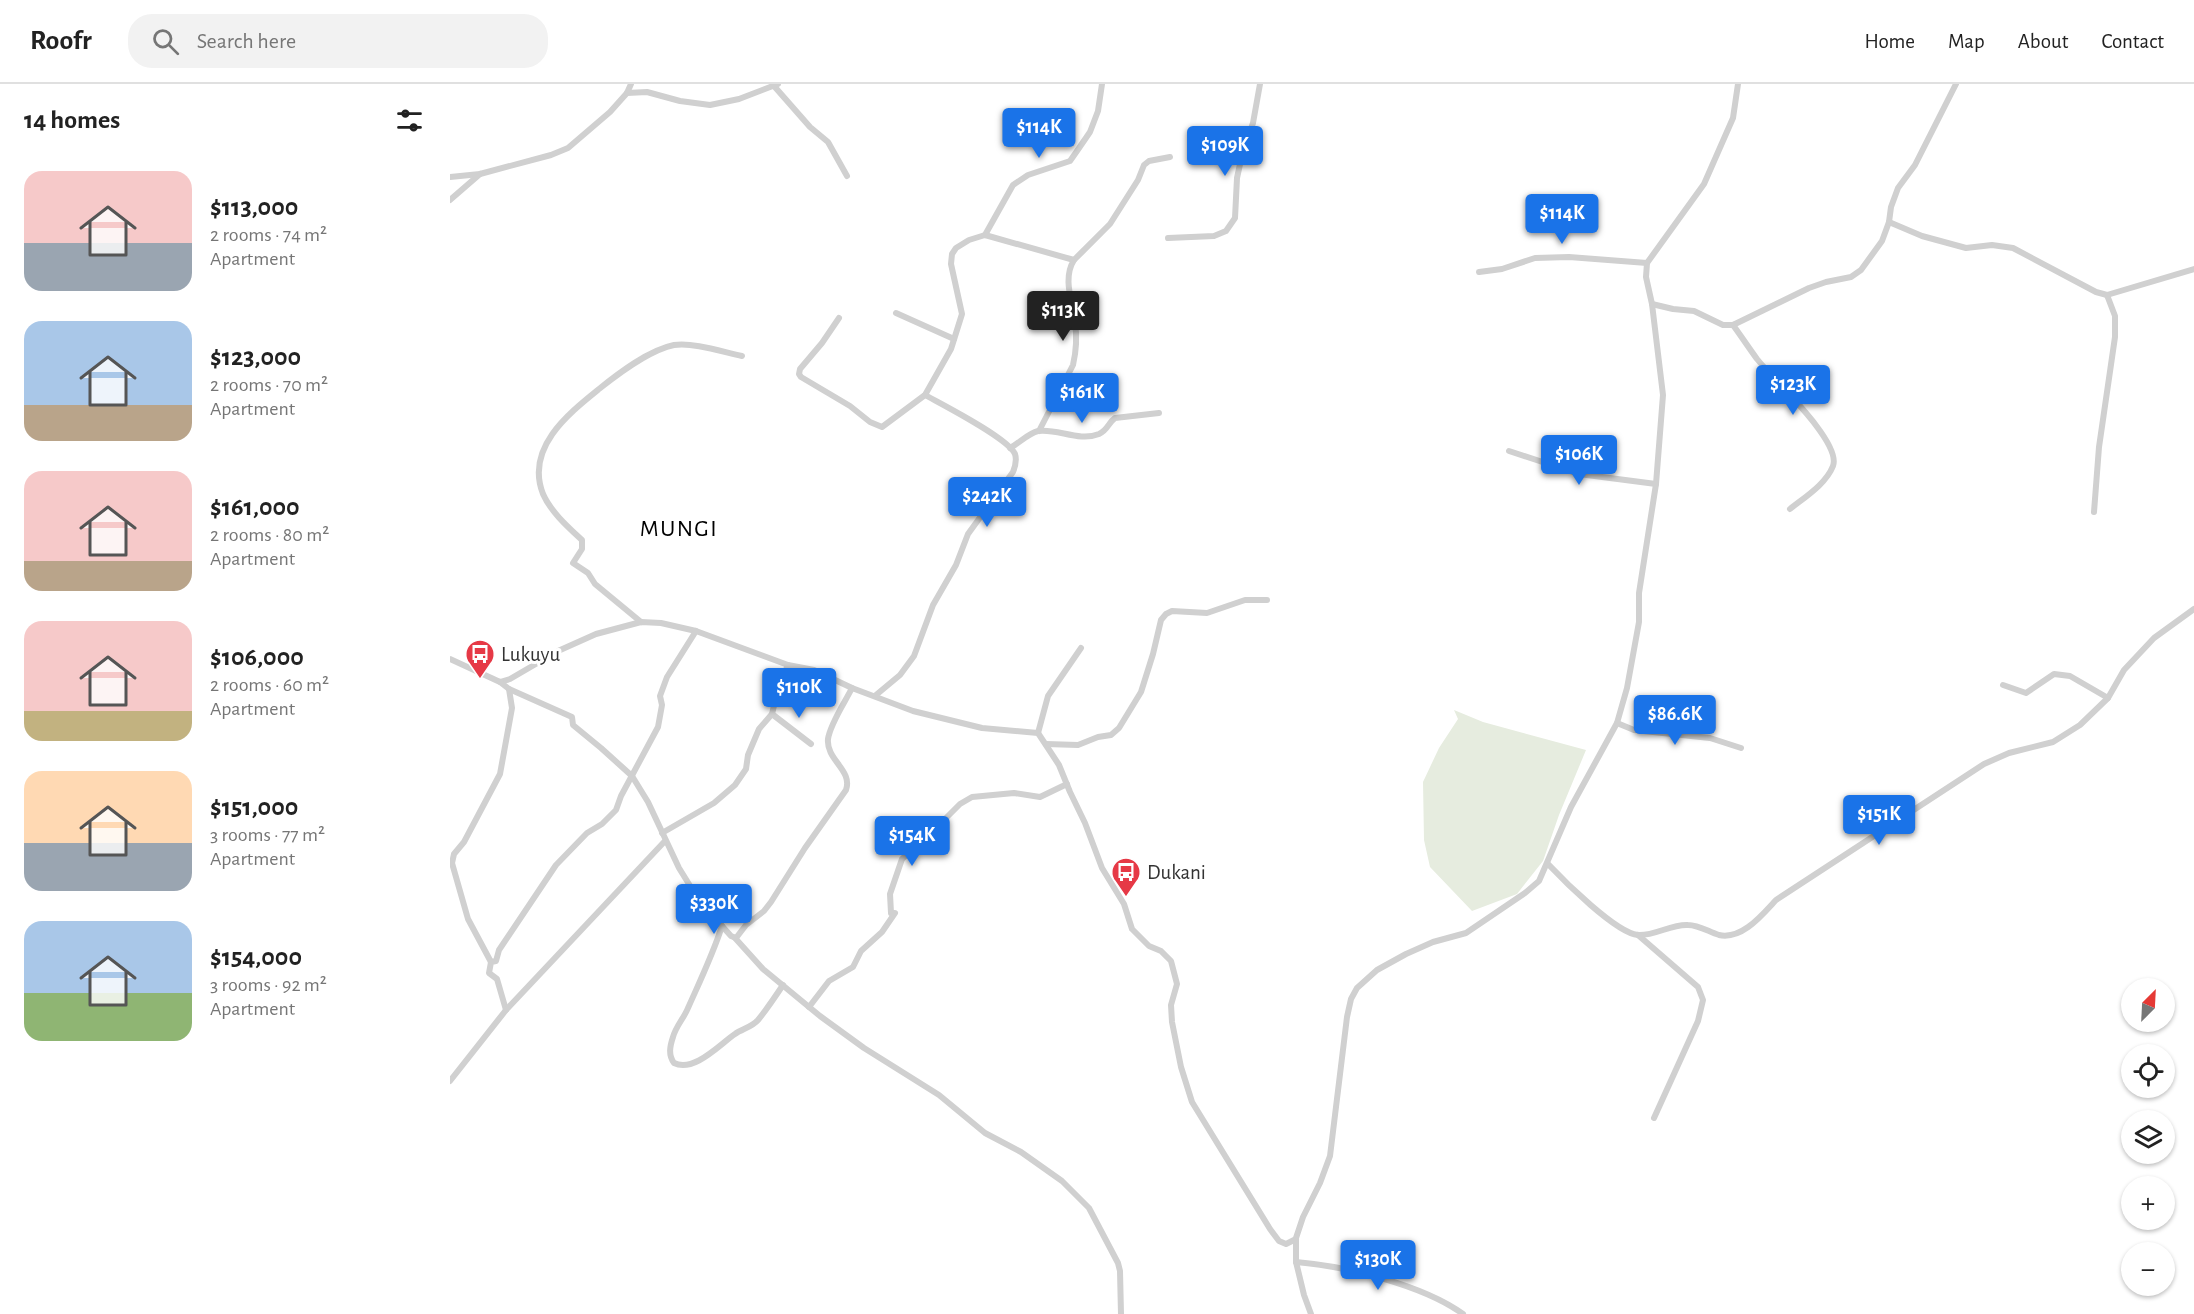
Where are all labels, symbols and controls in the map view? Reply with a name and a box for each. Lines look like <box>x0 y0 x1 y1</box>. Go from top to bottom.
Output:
search box <box>128 14 548 68</box>
icon: search <box>149 25 182 58</box>
text: Roofr <box>30 27 92 55</box>
text: Search here <box>197 30 296 52</box>
text: Home <box>1864 31 1915 52</box>
text: Map <box>1948 31 1985 52</box>
text: About <box>2018 31 2068 52</box>
text: Contact <box>2101 31 2164 52</box>
icon: filters <box>393 104 426 137</box>
text: 14 homes <box>24 107 120 133</box>
pin: $114K <box>997 108 1081 159</box>
text: $114K <box>1016 117 1062 137</box>
pin: $109K <box>1183 126 1267 177</box>
text: $109K <box>1201 135 1249 155</box>
text: $113,000 <box>210 194 298 220</box>
pin: $114K <box>1520 194 1604 245</box>
icon: home <box>72 195 144 267</box>
text: $114K <box>1539 203 1585 223</box>
text: 2 rooms · 74 m² <box>210 225 327 245</box>
text: Apartment <box>210 249 295 269</box>
pin: $113K <box>1021 291 1105 342</box>
text: $113K <box>1041 300 1085 320</box>
text: $123,000 <box>210 344 301 370</box>
icon: home <box>72 345 144 417</box>
pin: $123K <box>1751 365 1835 416</box>
pin: $161K <box>1040 373 1124 424</box>
text: $123K <box>1770 374 1816 394</box>
text: 2 rooms · 70 m² <box>210 375 328 395</box>
text: $161K <box>1060 382 1104 402</box>
text: Apartment <box>210 399 295 419</box>
pin: $106K <box>1537 435 1621 486</box>
text: $106K <box>1555 444 1603 464</box>
pin: $242K <box>945 477 1029 528</box>
text: $242K <box>962 486 1012 506</box>
text: $161,000 <box>210 494 300 520</box>
icon: home <box>72 495 144 567</box>
district label: MUNGI <box>640 517 718 541</box>
text: 2 rooms · 80 m² <box>210 525 329 545</box>
text: Apartment <box>210 549 295 569</box>
bus stop icon: Lukuyu <box>464 638 496 680</box>
text: $106,000 <box>210 644 304 670</box>
place label: Lukuyu <box>501 644 560 665</box>
icon: home <box>72 645 144 717</box>
pin: $110K <box>757 668 841 719</box>
text: 2 rooms · 60 m² <box>210 675 329 695</box>
text: $110K <box>776 677 822 697</box>
pin: $86.6K <box>1626 695 1724 746</box>
text: Apartment <box>210 699 295 719</box>
text: $86.6K <box>1648 704 1702 724</box>
text: $151,000 <box>210 794 298 820</box>
icon: home <box>72 795 144 867</box>
pin: $151K <box>1837 795 1921 846</box>
text: $151K <box>1857 804 1901 824</box>
pin: $154K <box>870 816 954 867</box>
text: 3 rooms · 77 m² <box>210 825 325 845</box>
text: $154K <box>889 825 935 845</box>
text: Apartment <box>210 849 295 869</box>
bus stop icon: Dukani <box>1110 856 1142 898</box>
place label: Dukani <box>1147 862 1206 883</box>
pin: $330K <box>672 884 756 935</box>
text: $330K <box>690 893 738 913</box>
text: $154,000 <box>210 944 302 970</box>
icon: home <box>72 945 144 1017</box>
text: 3 rooms · 92 m² <box>210 975 327 995</box>
north arrow <box>2121 978 2175 1032</box>
map controls <box>2121 978 2175 1296</box>
text: Apartment <box>210 999 295 1019</box>
button: locate <box>2121 1044 2175 1098</box>
button: layers <box>2121 1110 2175 1164</box>
button: + <box>2121 1176 2175 1230</box>
pin: $130K <box>1336 1240 1420 1291</box>
button: − <box>2121 1242 2175 1296</box>
text: $130K <box>1355 1249 1401 1269</box>

